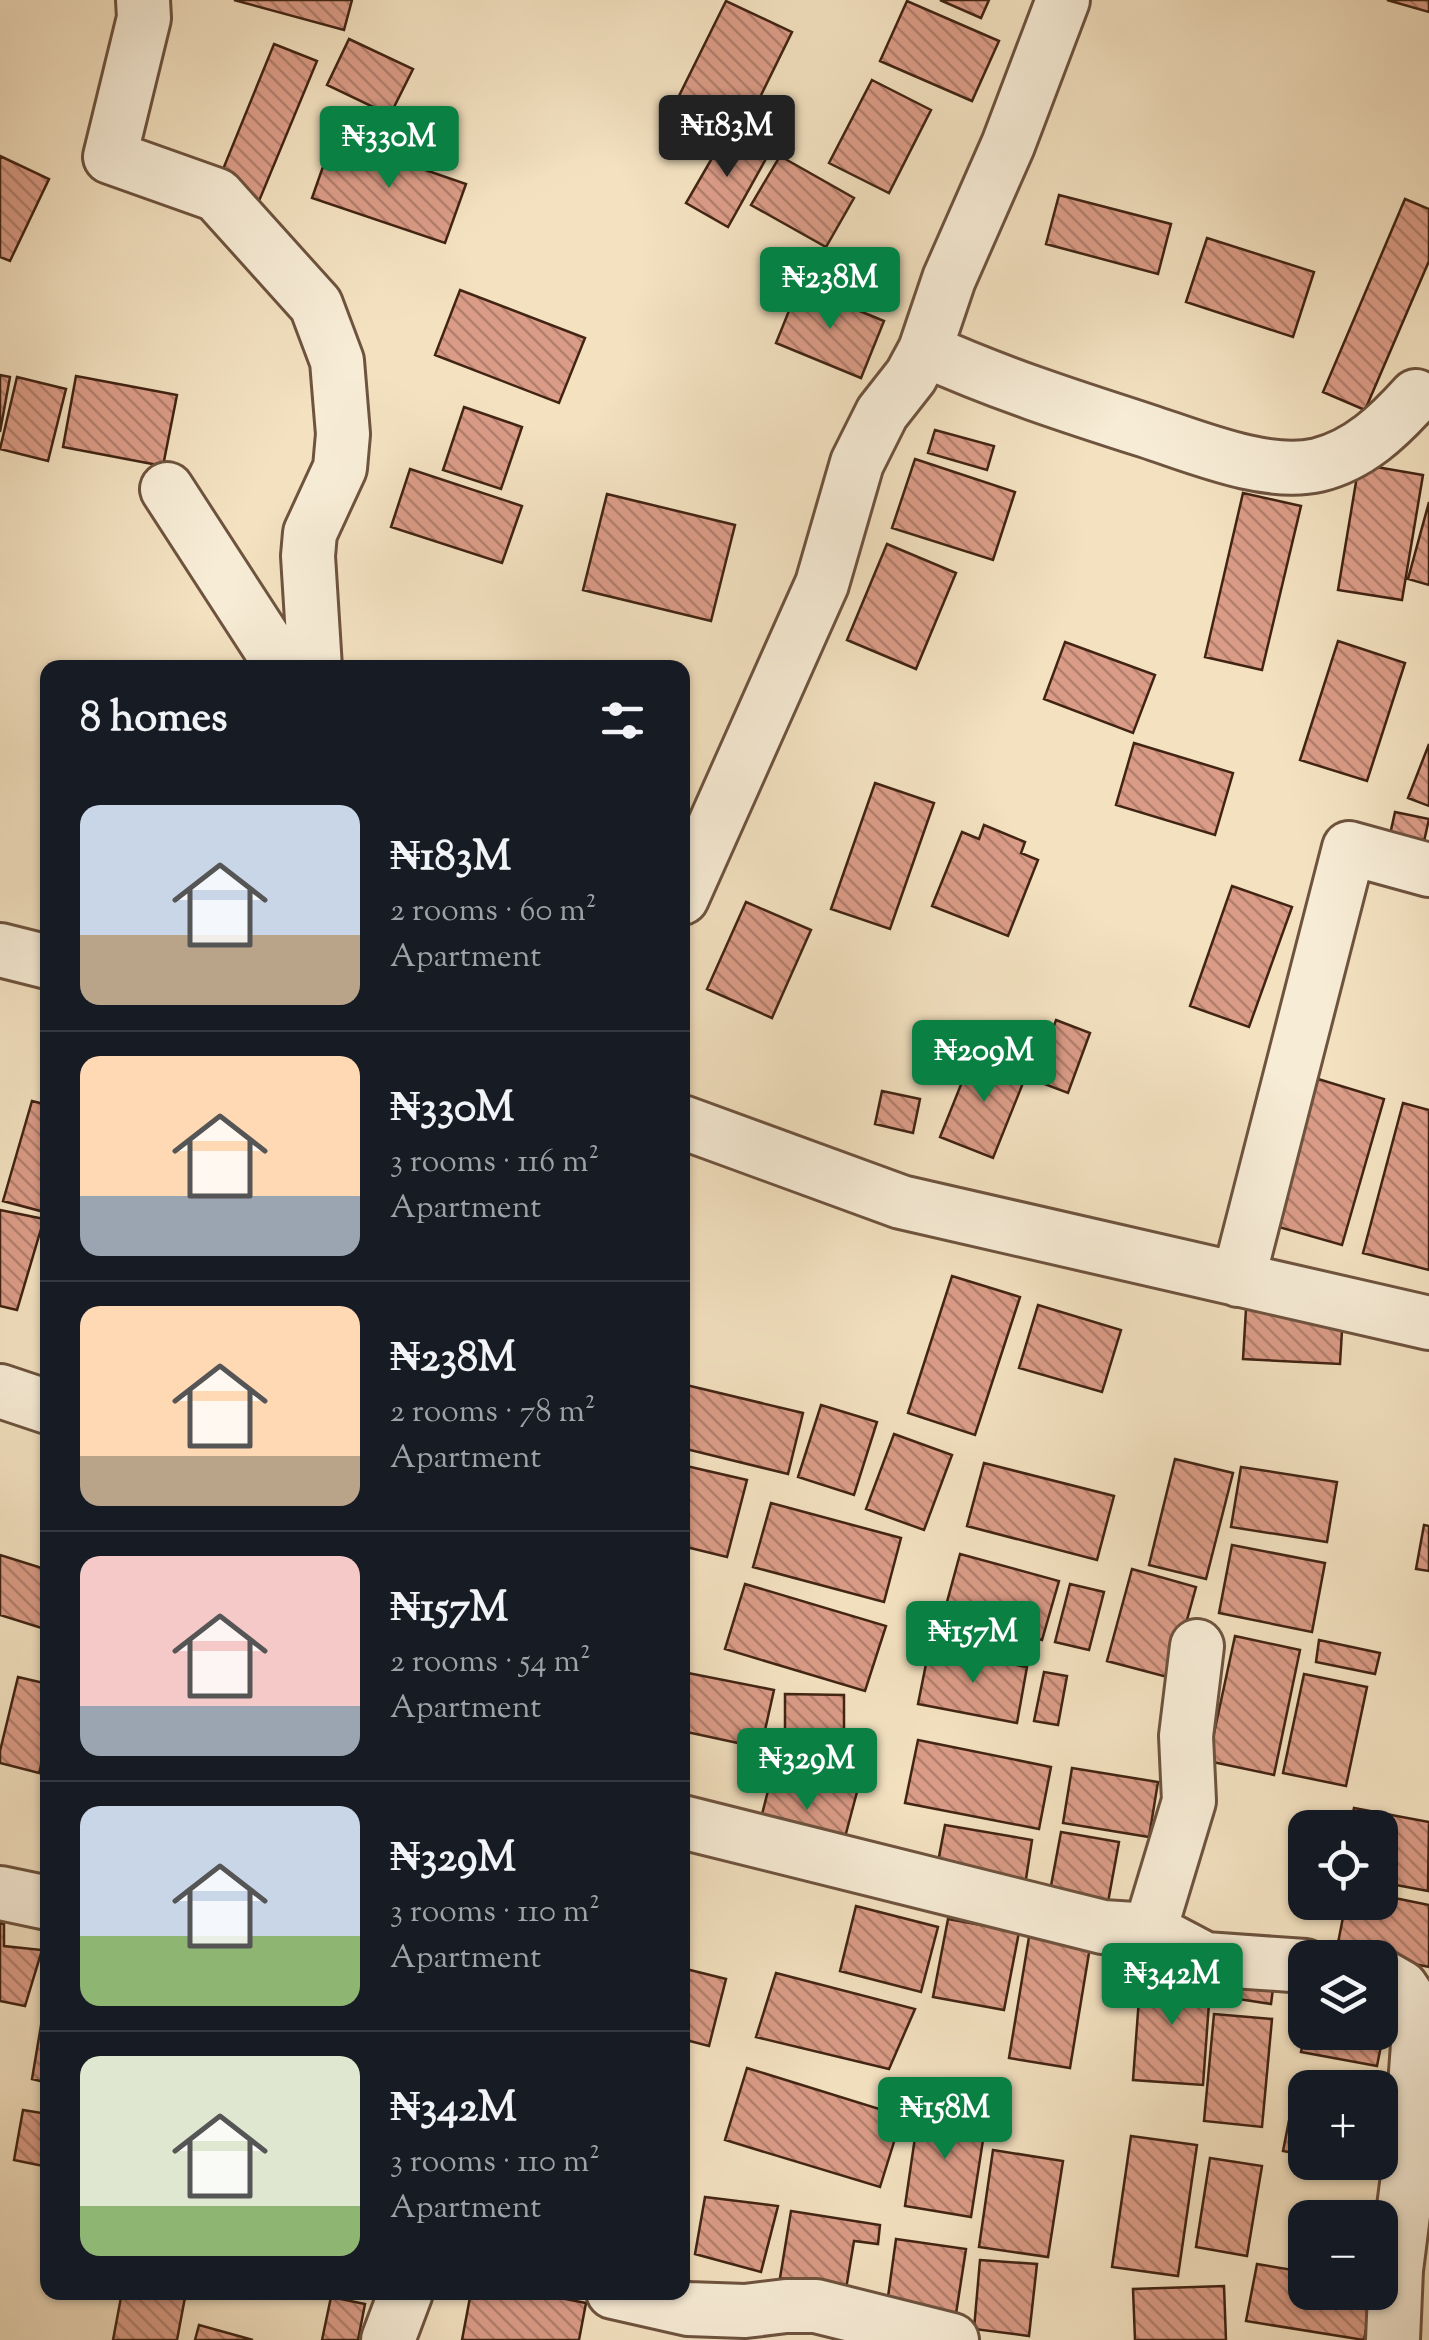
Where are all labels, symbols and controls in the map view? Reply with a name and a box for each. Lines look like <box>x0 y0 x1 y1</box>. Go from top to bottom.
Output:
pin: ₦183M <box>657 95 797 180</box>
text: ₦183M <box>681 104 773 150</box>
pin: ₦330M <box>319 106 459 191</box>
text: ₦330M <box>342 115 436 161</box>
pin: ₦238M <box>760 247 900 332</box>
text: ₦238M <box>782 256 878 302</box>
text: 8 homes <box>80 690 228 750</box>
icon: filters <box>595 693 650 748</box>
text: ₦183M <box>390 829 511 889</box>
icon: home <box>160 845 280 965</box>
text: 2 rooms · 60 m² <box>390 889 596 935</box>
text: Apartment <box>390 935 541 981</box>
pin: ₦209M <box>914 1020 1054 1105</box>
text: ₦209M <box>934 1029 1034 1075</box>
text: ₦330M <box>390 1080 514 1140</box>
icon: home <box>160 1096 280 1216</box>
text: 3 rooms · 116 m² <box>390 1140 599 1186</box>
text: Apartment <box>390 1186 541 1232</box>
text: ₦238M <box>390 1330 516 1390</box>
icon: home <box>160 1346 280 1466</box>
text: 2 rooms · 78 m² <box>390 1390 596 1436</box>
text: Apartment <box>390 1436 541 1482</box>
text: ₦157M <box>390 1580 508 1640</box>
icon: home <box>160 1596 280 1716</box>
pin: ₦157M <box>903 1601 1043 1686</box>
text: ₦157M <box>928 1610 1018 1656</box>
text: 2 rooms · 54 m² <box>390 1640 591 1686</box>
text: Apartment <box>390 1686 541 1732</box>
pin: ₦329M <box>737 1728 877 1813</box>
text: ₦329M <box>759 1737 855 1783</box>
map controls <box>1288 1810 1398 2310</box>
button: locate <box>1288 1810 1398 1920</box>
text: ₦329M <box>390 1830 516 1890</box>
icon: home <box>160 1846 280 1966</box>
text: 3 rooms · 110 m² <box>390 1890 600 1936</box>
text: Apartment <box>390 1936 541 1982</box>
button: layers <box>1288 1940 1398 2050</box>
pin: ₦342M <box>1102 1943 1242 2028</box>
text: ₦342M <box>1124 1952 1220 1998</box>
button: + <box>1288 2070 1398 2180</box>
pin: ₦158M <box>875 2077 1015 2162</box>
text: ₦342M <box>390 2080 517 2140</box>
text: ₦158M <box>900 2086 990 2132</box>
icon: home <box>160 2096 280 2216</box>
text: 3 rooms · 110 m² <box>390 2140 600 2186</box>
text: Apartment <box>390 2186 541 2232</box>
button: − <box>1288 2200 1398 2310</box>

